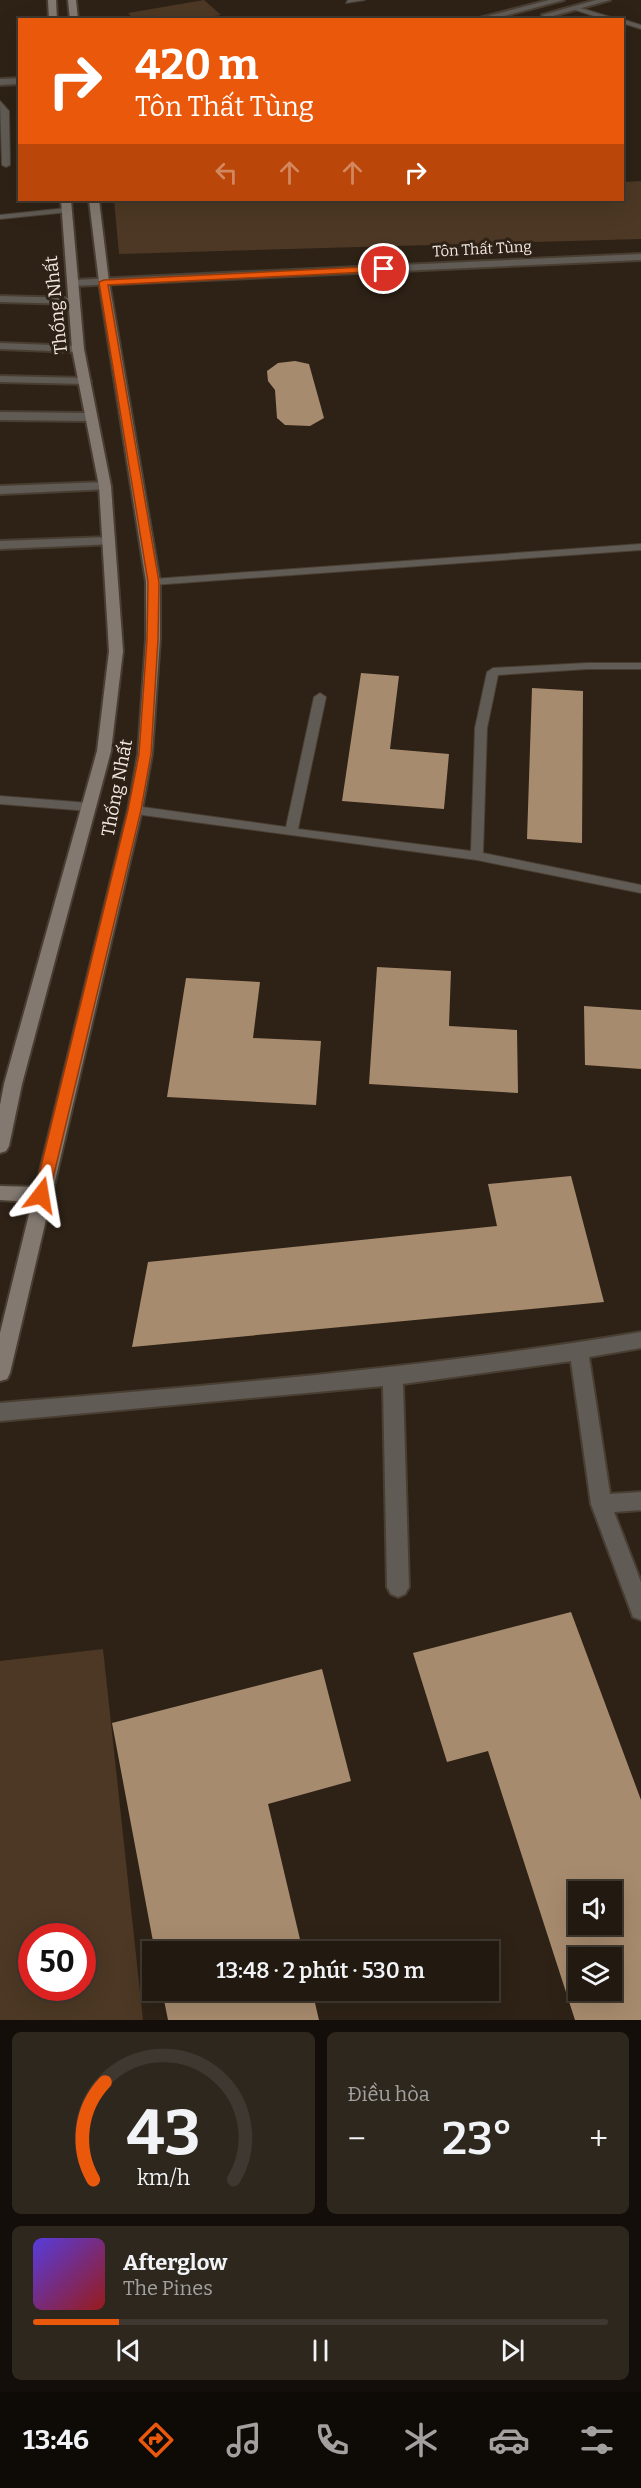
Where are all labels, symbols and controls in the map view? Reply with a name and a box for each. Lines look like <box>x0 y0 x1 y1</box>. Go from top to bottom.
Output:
text: 420 m <box>135 40 259 90</box>
icon: right <box>36 42 114 120</box>
text: Tôn Thất Tùng <box>135 91 314 123</box>
icon: left <box>210 156 243 189</box>
icon: ahead <box>273 156 306 189</box>
icon: ahead <box>336 156 369 189</box>
icon: right <box>399 156 432 189</box>
street label: Tôn Thất Tùng <box>432 237 532 261</box>
pin <box>358 243 409 294</box>
icon: arrive <box>367 252 400 285</box>
street label: Thống Nhất <box>40 254 72 355</box>
street label: Thống Nhất <box>97 737 137 839</box>
position arrow <box>9 1163 73 1227</box>
map controls <box>568 1881 622 2001</box>
button: sound <box>568 1881 622 1935</box>
speed limit sign: 50 <box>18 1923 96 2001</box>
button: layers <box>568 1947 622 2001</box>
text: 13:48 · 2 phút · 530 m <box>216 1957 425 1984</box>
text: Điều hòa <box>348 2082 430 2106</box>
text: 43 <box>126 2096 200 2171</box>
text: 23° <box>442 2112 513 2166</box>
text: − <box>348 2119 366 2159</box>
text: + <box>589 2119 608 2159</box>
text: km/h <box>137 2165 190 2191</box>
text: Afterglow <box>123 2249 227 2276</box>
text: The Pines <box>123 2276 213 2300</box>
icon: previous <box>112 2334 145 2367</box>
icon: pause <box>304 2334 337 2367</box>
icon: next <box>496 2334 529 2367</box>
icon: directions <box>135 2419 177 2461</box>
icon: music <box>223 2419 265 2461</box>
icon: phone <box>311 2419 353 2461</box>
icon: climate <box>400 2419 442 2461</box>
icon: car <box>488 2419 530 2461</box>
icon: filters <box>576 2419 618 2461</box>
text: 13:46 <box>23 2424 89 2456</box>

